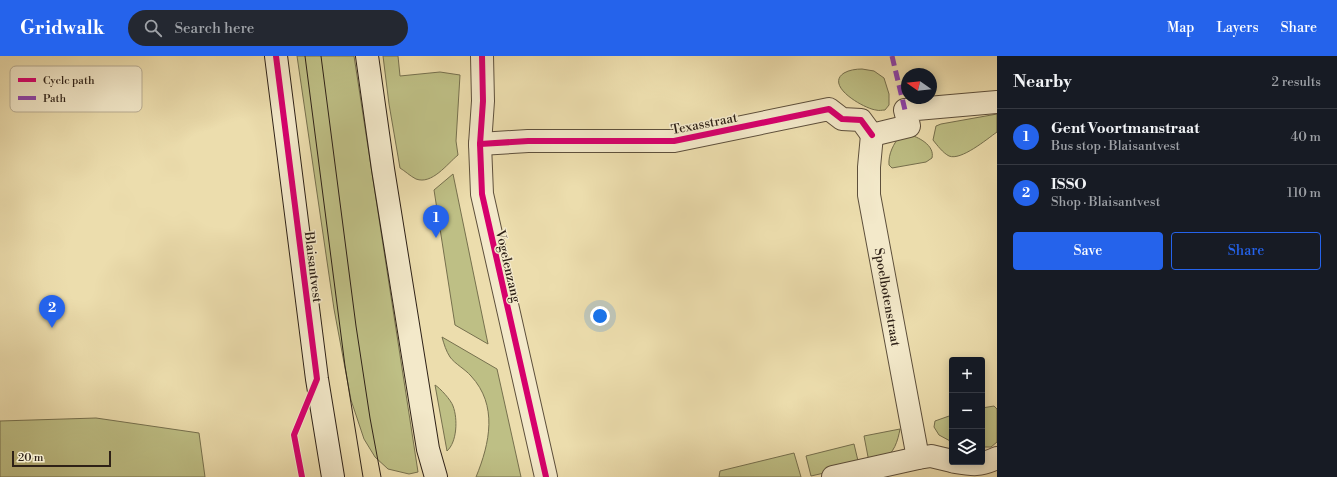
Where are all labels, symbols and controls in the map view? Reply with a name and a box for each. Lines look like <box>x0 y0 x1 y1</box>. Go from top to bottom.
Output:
search box <box>128 10 408 46</box>
text: Gridwalk <box>20 16 104 40</box>
icon: search <box>142 17 164 39</box>
text: Search here <box>174 19 254 38</box>
text: Map <box>1167 19 1194 37</box>
text: Layers <box>1216 19 1259 37</box>
text: Share <box>1281 19 1317 37</box>
legend <box>10 66 142 112</box>
north arrow <box>901 68 937 104</box>
text: Nearby <box>1013 71 1072 93</box>
text: Cycle path <box>43 74 95 88</box>
text: 2 results <box>1272 74 1321 90</box>
text: Path <box>43 92 67 106</box>
street label: Texasstraat <box>670 110 739 138</box>
text: Gent Voortmanstraat <box>1051 119 1200 138</box>
text: 1 <box>1023 129 1029 145</box>
text: 40 m <box>1291 129 1321 145</box>
text: Bus stop · Blaisantvest <box>1051 138 1180 154</box>
text: ISSO <box>1051 175 1087 194</box>
text: 2 <box>1022 185 1030 201</box>
text: 110 m <box>1287 185 1321 201</box>
text: Shop · Blaisantvest <box>1051 194 1160 210</box>
pin: 1 <box>423 205 449 238</box>
street label: Vogelenzang <box>492 227 524 304</box>
street label: Blaisantvest <box>301 230 325 304</box>
button: Save <box>1013 232 1163 270</box>
button: Share <box>1171 232 1321 270</box>
street label: Spoelbotenstraat <box>870 247 904 348</box>
pin: 2 <box>39 295 65 328</box>
your location <box>590 306 610 326</box>
map controls <box>949 357 985 465</box>
button: + <box>949 357 985 393</box>
button: − <box>949 393 985 429</box>
button: layers <box>949 429 985 465</box>
scale bar <box>12 449 111 468</box>
text: 20 m <box>18 451 43 465</box>

